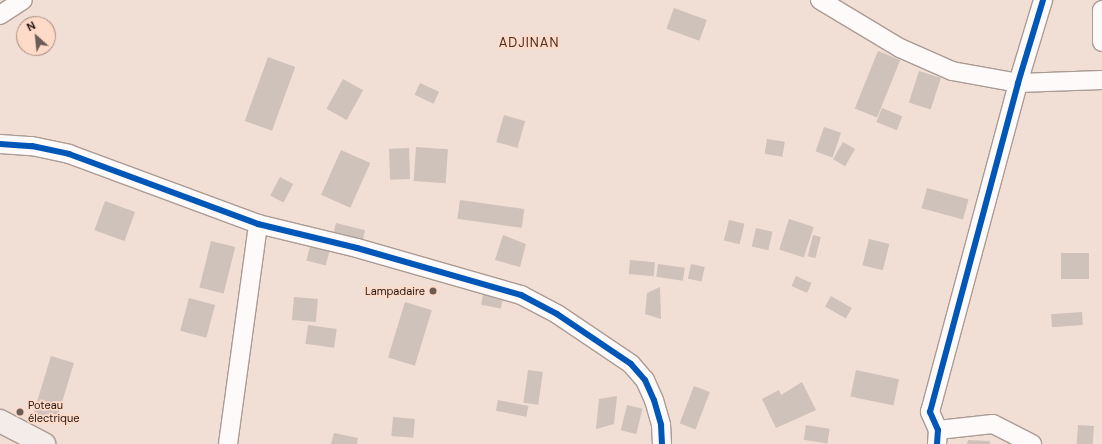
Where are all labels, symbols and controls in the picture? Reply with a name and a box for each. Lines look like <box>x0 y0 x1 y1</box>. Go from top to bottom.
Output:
north arrow <box>16 16 56 56</box>
text: N <box>24 18 38 34</box>
district label: ADJINAN <box>499 35 559 51</box>
place label: Lampadaire <box>365 284 425 298</box>
marker: Lampadaire <box>428 286 438 296</box>
place label: Poteau électrique <box>28 399 80 425</box>
marker: Poteau électrique <box>15 407 25 417</box>

